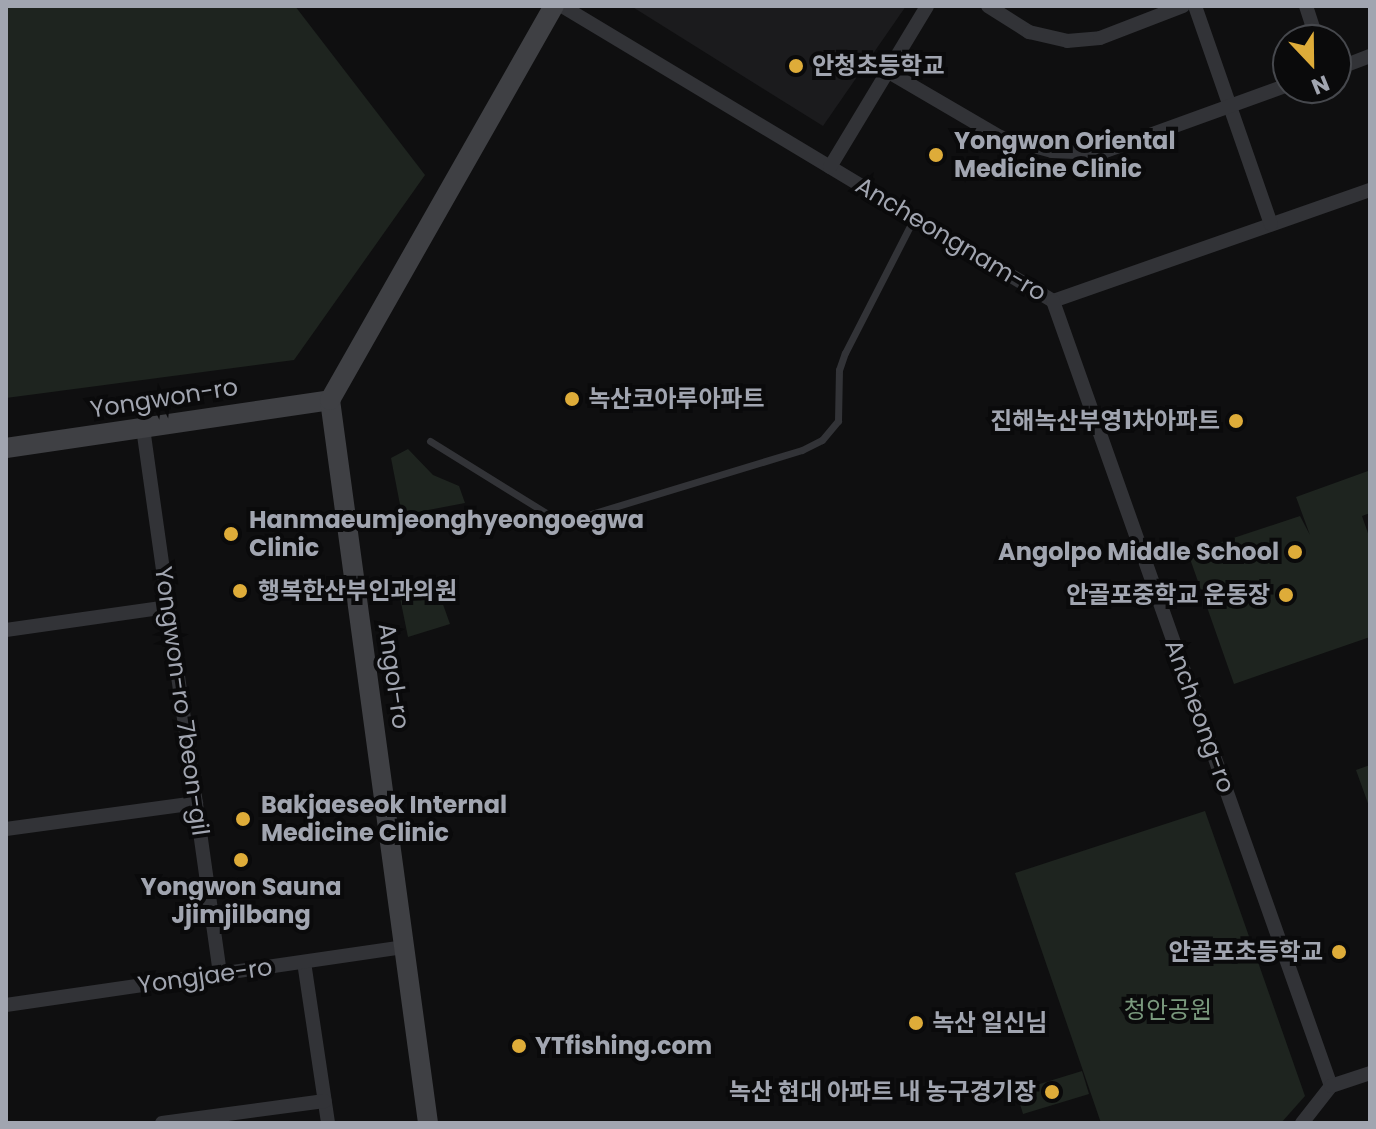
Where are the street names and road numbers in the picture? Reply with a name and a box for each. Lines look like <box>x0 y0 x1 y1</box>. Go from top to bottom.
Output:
street label: Ancheongnam-ro <box>851 171 1051 307</box>
street label: Yongwon-ro <box>88 372 240 424</box>
street label: Yongwon-ro 7beon-gil <box>149 565 215 837</box>
street label: Angol-ro <box>372 621 416 731</box>
street label: Ancheong-ro <box>1159 636 1241 796</box>
street label: Yongjae-ro <box>136 952 274 1000</box>

